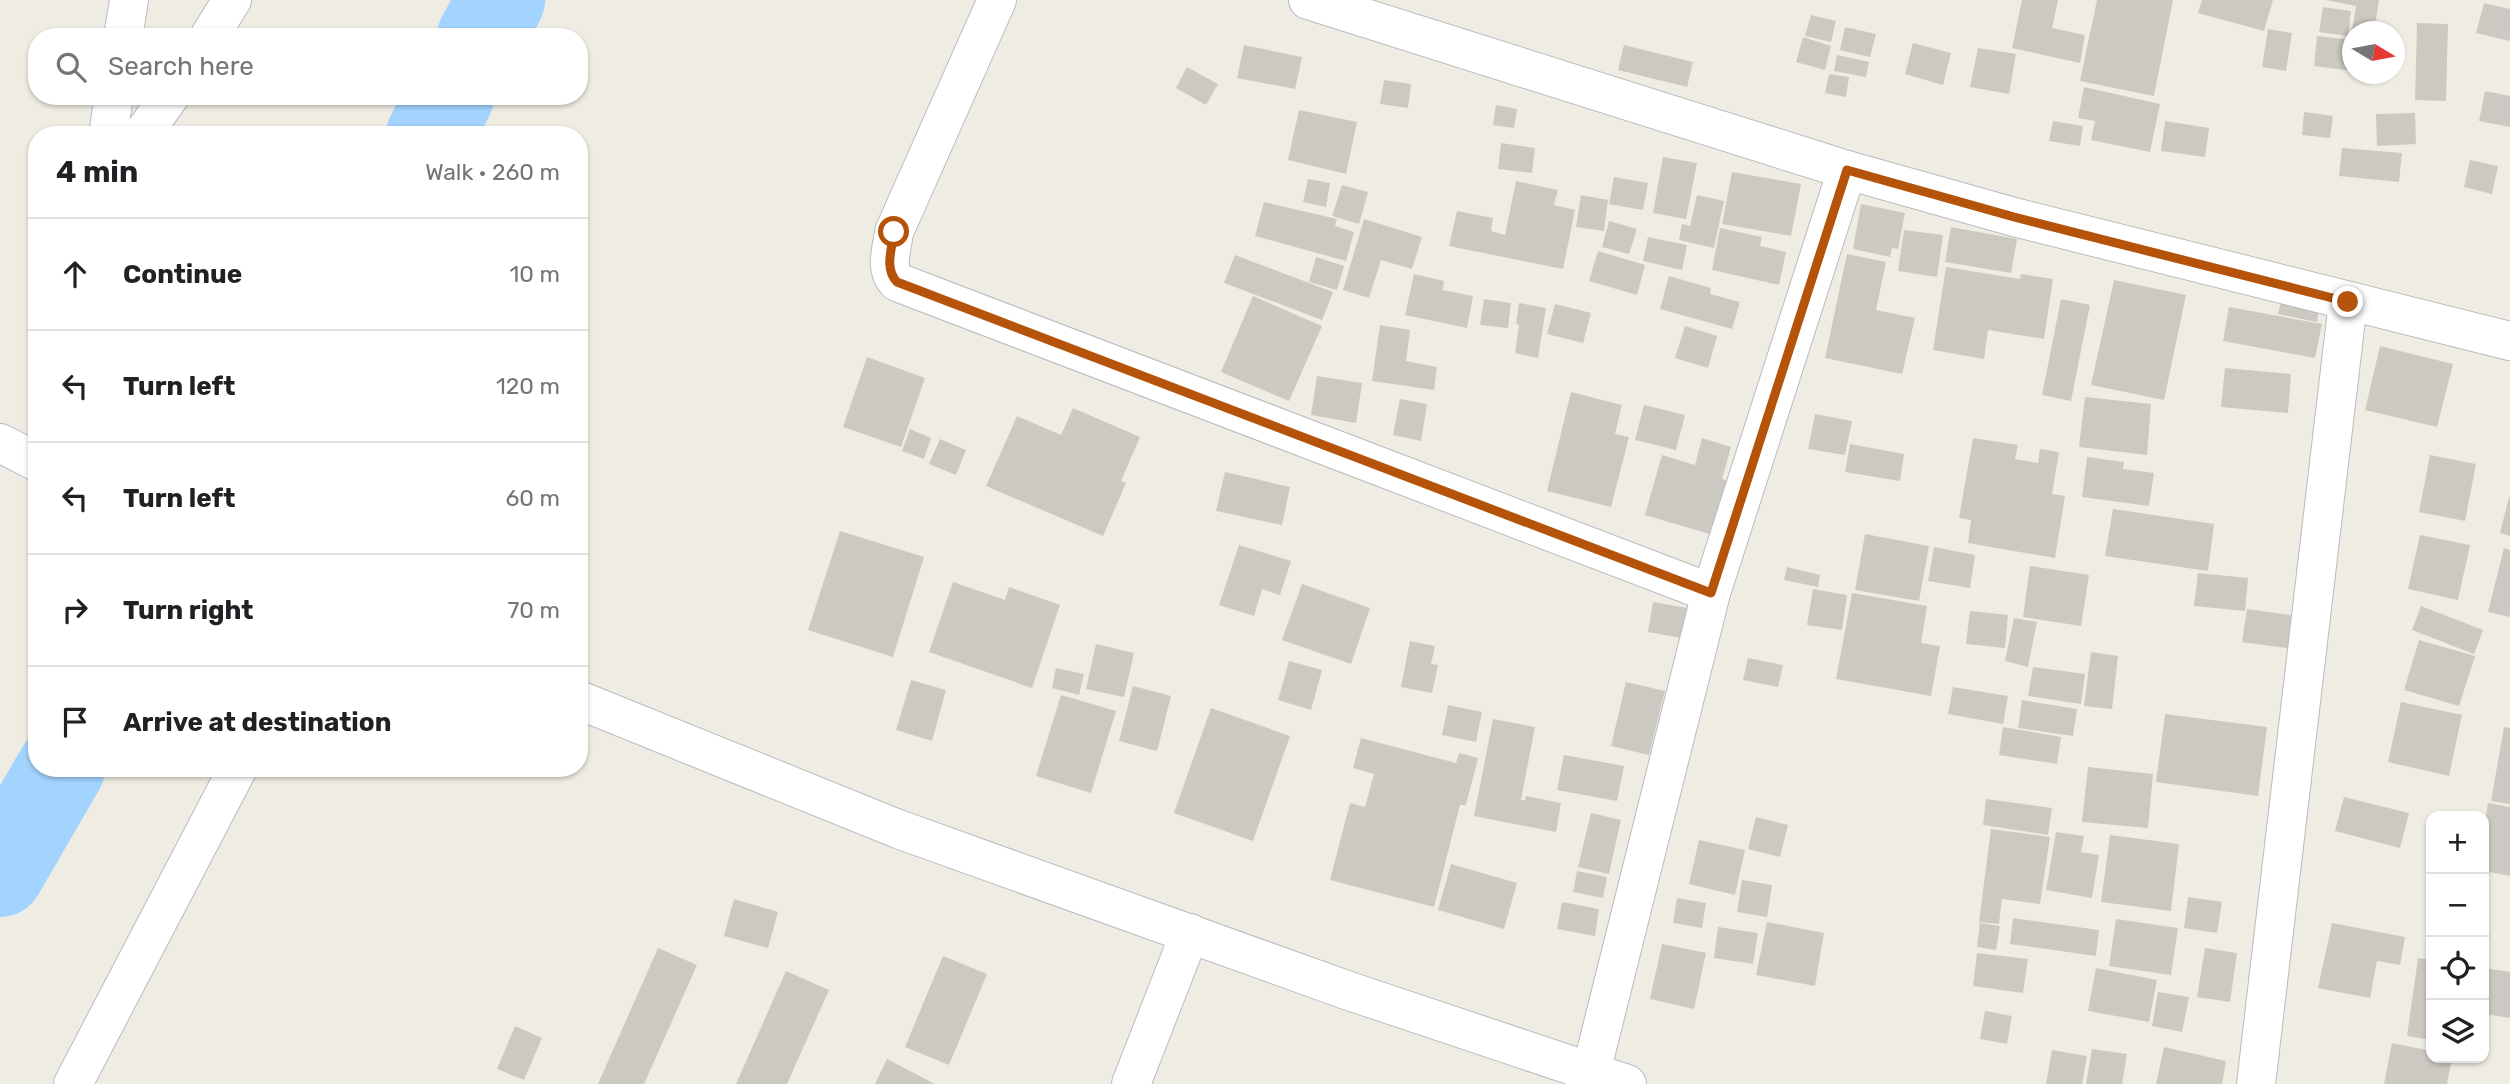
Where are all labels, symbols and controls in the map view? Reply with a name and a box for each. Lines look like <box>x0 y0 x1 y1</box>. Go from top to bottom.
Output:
north arrow <box>2342 21 2405 84</box>
search box <box>28 28 588 105</box>
icon: search <box>52 48 90 86</box>
text: Search here <box>108 51 254 82</box>
text: 4 min <box>56 154 138 190</box>
text: Walk · 260 m <box>425 158 560 186</box>
route start <box>878 216 909 247</box>
icon: ahead <box>56 255 94 293</box>
text: Continue <box>123 259 242 290</box>
text: 10 m <box>509 260 560 288</box>
route end <box>2332 286 2363 317</box>
icon: left <box>56 367 94 405</box>
text: Turn left <box>123 371 235 402</box>
text: 120 m <box>496 372 560 400</box>
icon: left <box>56 479 94 517</box>
text: Turn left <box>123 483 235 514</box>
text: 60 m <box>505 484 560 512</box>
icon: right <box>56 591 94 629</box>
text: Turn right <box>123 595 253 626</box>
text: 70 m <box>508 596 560 624</box>
icon: arrive <box>56 703 94 741</box>
text: Arrive at destination <box>123 707 391 738</box>
map controls <box>2426 811 2489 1063</box>
button: + <box>2426 811 2489 874</box>
button: − <box>2426 874 2489 937</box>
button: locate <box>2426 937 2489 1000</box>
button: layers <box>2426 1000 2489 1063</box>

